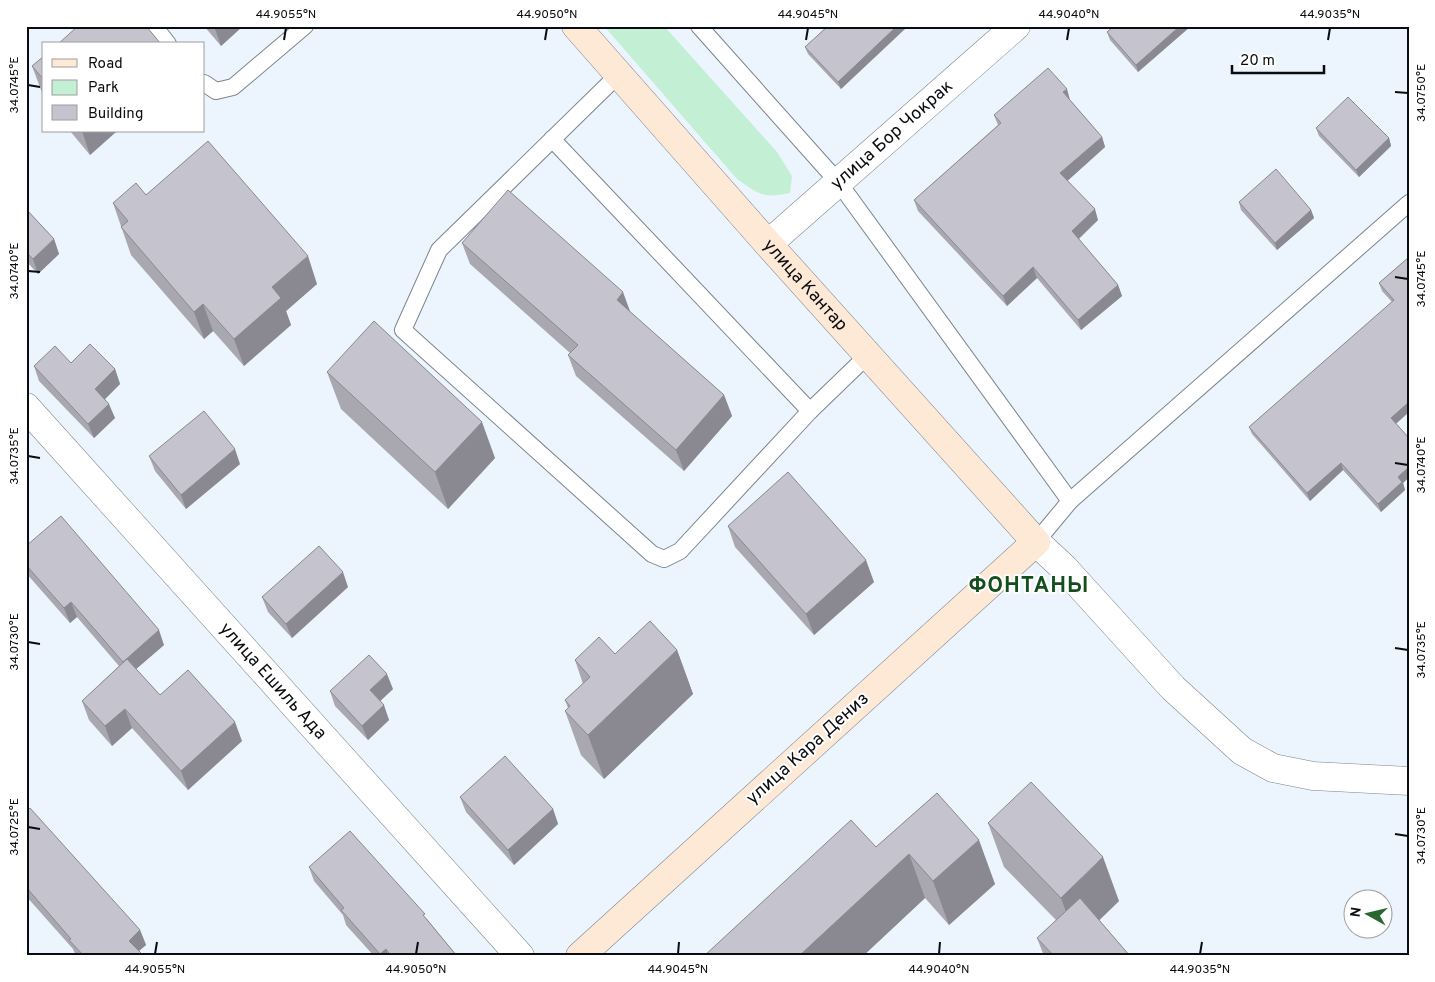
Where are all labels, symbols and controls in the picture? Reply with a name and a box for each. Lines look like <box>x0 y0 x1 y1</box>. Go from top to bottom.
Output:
text: 44.9055°N <box>256 7 316 23</box>
text: 44.9050°N <box>517 7 577 23</box>
text: 44.9045°N <box>778 7 838 23</box>
text: 44.9040°N <box>1039 7 1099 23</box>
text: 44.9035°N <box>1300 7 1360 23</box>
legend <box>42 42 205 132</box>
scale bar <box>1232 42 1325 74</box>
text: 20 m <box>1240 52 1275 71</box>
text: Road <box>88 55 123 74</box>
text: 34.0745°E <box>7 57 23 113</box>
text: 34.0750°E <box>1414 64 1430 122</box>
street label: улица Бор Чокрак <box>826 75 958 195</box>
text: Park <box>88 79 119 98</box>
text: Building <box>88 105 143 124</box>
street label: улица Кантар <box>758 234 853 336</box>
text: 34.0740°E <box>7 242 23 300</box>
text: 34.0745°E <box>1414 251 1430 307</box>
text: 34.0735°E <box>7 427 23 485</box>
text: 34.0740°E <box>1414 436 1430 494</box>
district label: ФОНТАНЫ <box>969 573 1089 600</box>
text: 34.0730°E <box>7 613 23 671</box>
street label: улица Ешиль Ада <box>214 618 332 745</box>
text: 34.0735°E <box>1414 621 1430 679</box>
street label: улица Кара Дениз <box>742 688 874 810</box>
text: 34.0725°E <box>7 798 23 856</box>
text: 34.0730°E <box>1414 807 1430 865</box>
north arrow <box>1342 890 1392 940</box>
text: N <box>1347 906 1366 919</box>
text: 44.9055°N <box>125 962 185 978</box>
text: 44.9050°N <box>386 962 446 978</box>
text: 44.9045°N <box>648 962 708 978</box>
text: 44.9040°N <box>909 962 969 978</box>
text: 44.9035°N <box>1170 962 1230 978</box>

